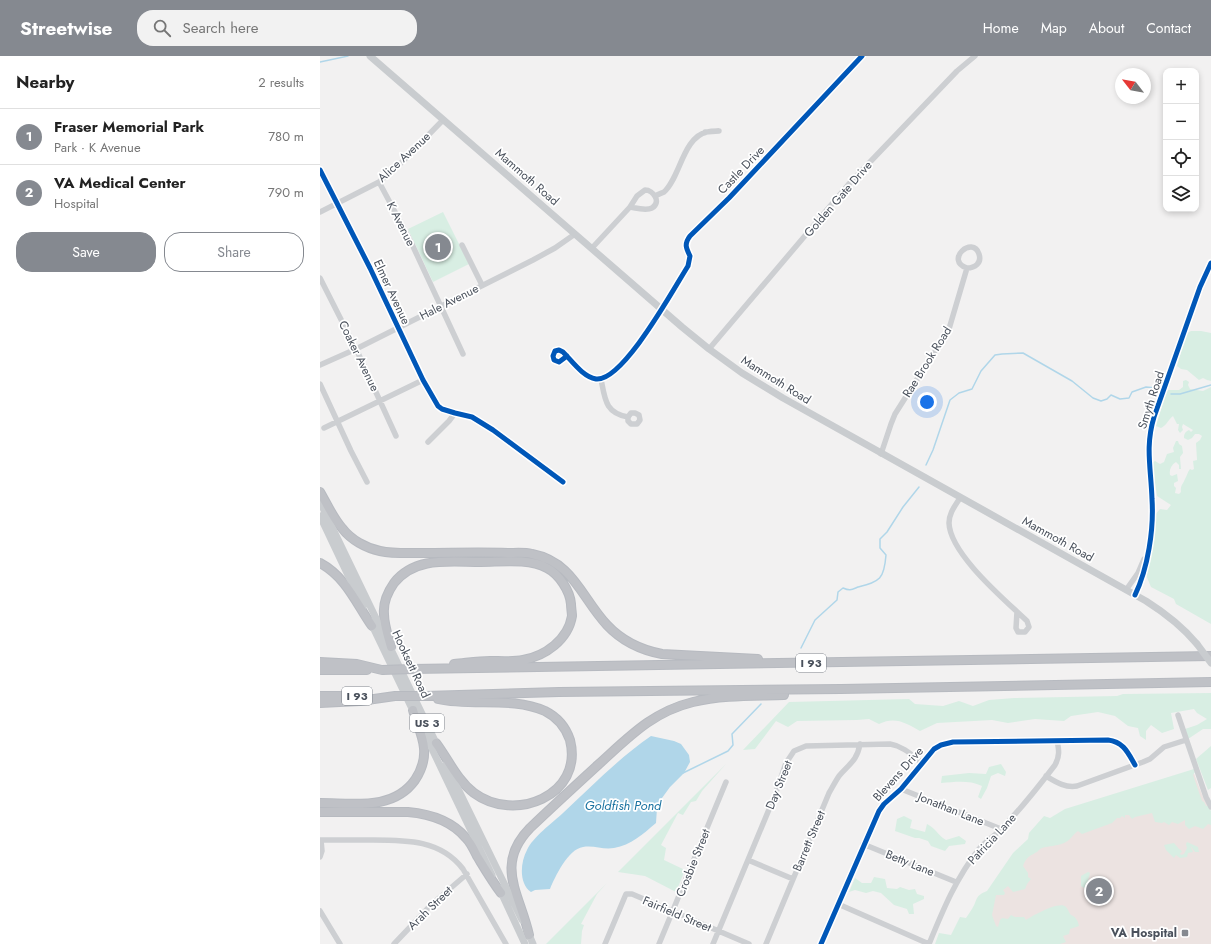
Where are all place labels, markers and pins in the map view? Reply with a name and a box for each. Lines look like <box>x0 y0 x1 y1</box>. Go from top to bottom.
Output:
pin: 1 <box>425 232 451 262</box>
pin: 2 <box>1086 876 1112 906</box>
place label: VA Hospital <box>1110 924 1177 942</box>
marker: VA Hospital <box>1180 928 1190 938</box>

